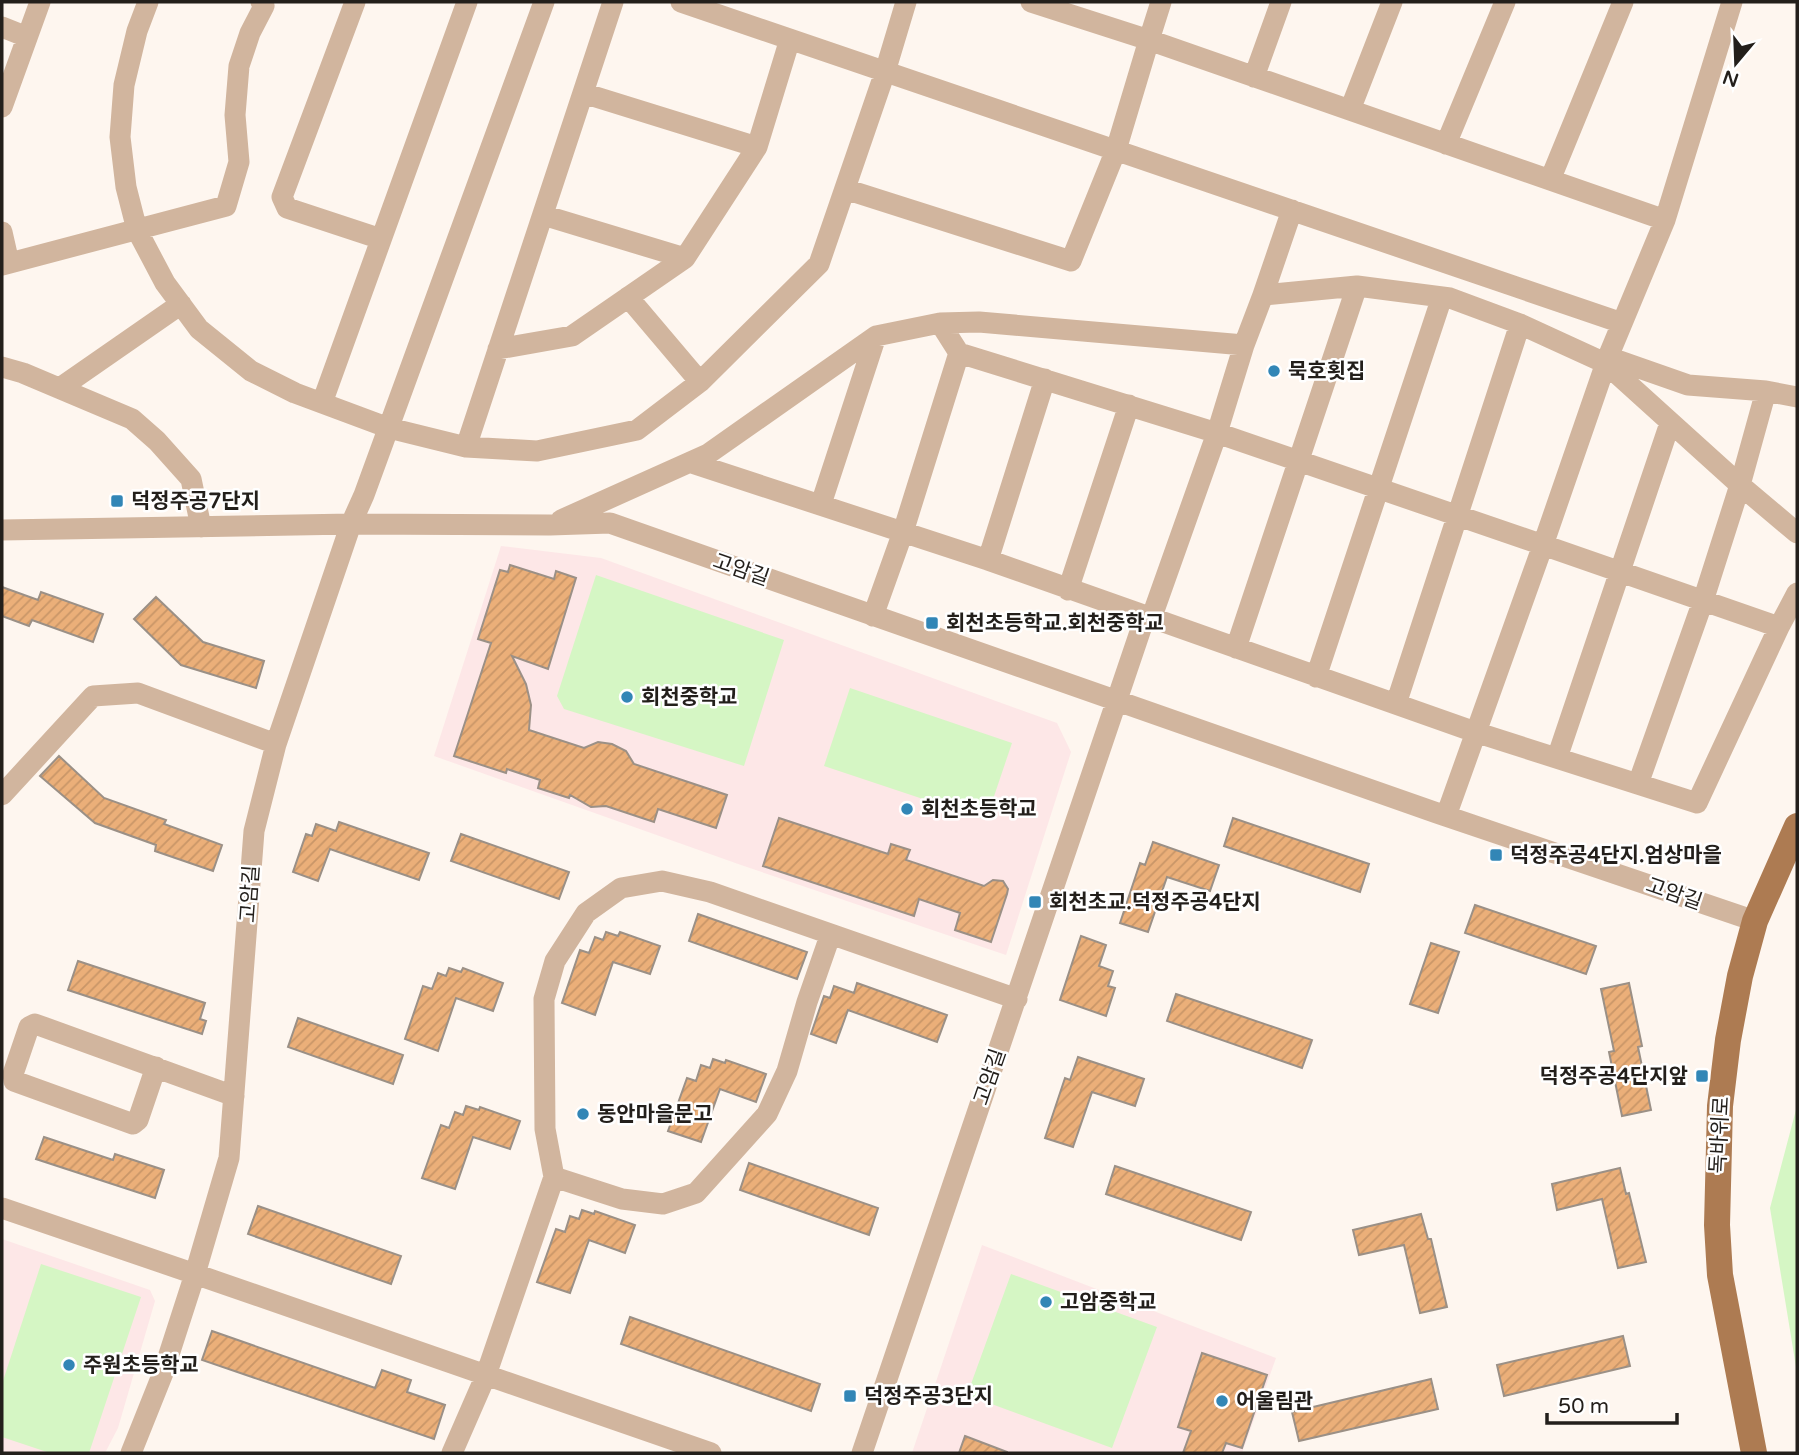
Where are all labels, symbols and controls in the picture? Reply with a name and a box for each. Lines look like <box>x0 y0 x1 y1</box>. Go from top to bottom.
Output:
north arrow <box>1701 28 1771 98</box>
text: N <box>1720 65 1742 91</box>
place label: 묵호횟집 <box>1288 359 1365 384</box>
marker: 묵호횟집 <box>1266 363 1282 379</box>
place label: 덕정주공7단지 <box>131 489 260 514</box>
marker: 덕정주공7단지 <box>109 493 125 509</box>
street label: 고암길 <box>710 549 772 591</box>
place label: 회천초등학교.회천중학교 <box>946 611 1164 636</box>
marker: 회천초등학교.회천중학교 <box>924 615 940 631</box>
place label: 회천중학교 <box>641 685 738 710</box>
marker: 회천중학교 <box>619 689 635 705</box>
place label: 회천초등학교 <box>921 797 1037 822</box>
marker: 회천초등학교 <box>899 801 915 817</box>
place label: 덕정주공4단지.엄상마을 <box>1510 843 1722 868</box>
marker: 덕정주공4단지.엄상마을 <box>1488 847 1504 863</box>
street label: 고암길 <box>236 864 264 924</box>
street label: 고암길 <box>1643 873 1705 915</box>
place label: 회천초교.덕정주공4단지 <box>1049 890 1261 915</box>
marker: 회천초교.덕정주공4단지 <box>1027 894 1043 910</box>
street label: 고암길 <box>969 1046 1011 1108</box>
place label: 덕정주공4단지앞 <box>1540 1064 1688 1089</box>
marker: 덕정주공4단지앞 <box>1694 1068 1710 1084</box>
street label: 독바위로 <box>1705 1096 1735 1174</box>
place label: 동안마을문고 <box>597 1102 713 1127</box>
marker: 동안마을문고 <box>575 1106 591 1122</box>
place label: 고암중학교 <box>1060 1290 1157 1315</box>
marker: 고암중학교 <box>1038 1294 1054 1310</box>
place label: 주원초등학교 <box>83 1353 199 1378</box>
marker: 주원초등학교 <box>61 1357 77 1373</box>
scale bar <box>1547 1382 1676 1426</box>
place label: 덕정주공3단지 <box>864 1384 993 1409</box>
marker: 덕정주공3단지 <box>842 1388 858 1404</box>
place label: 어울림관 <box>1236 1389 1313 1414</box>
marker: 어울림관 <box>1214 1393 1230 1409</box>
text: 50 m <box>1558 1394 1609 1419</box>

